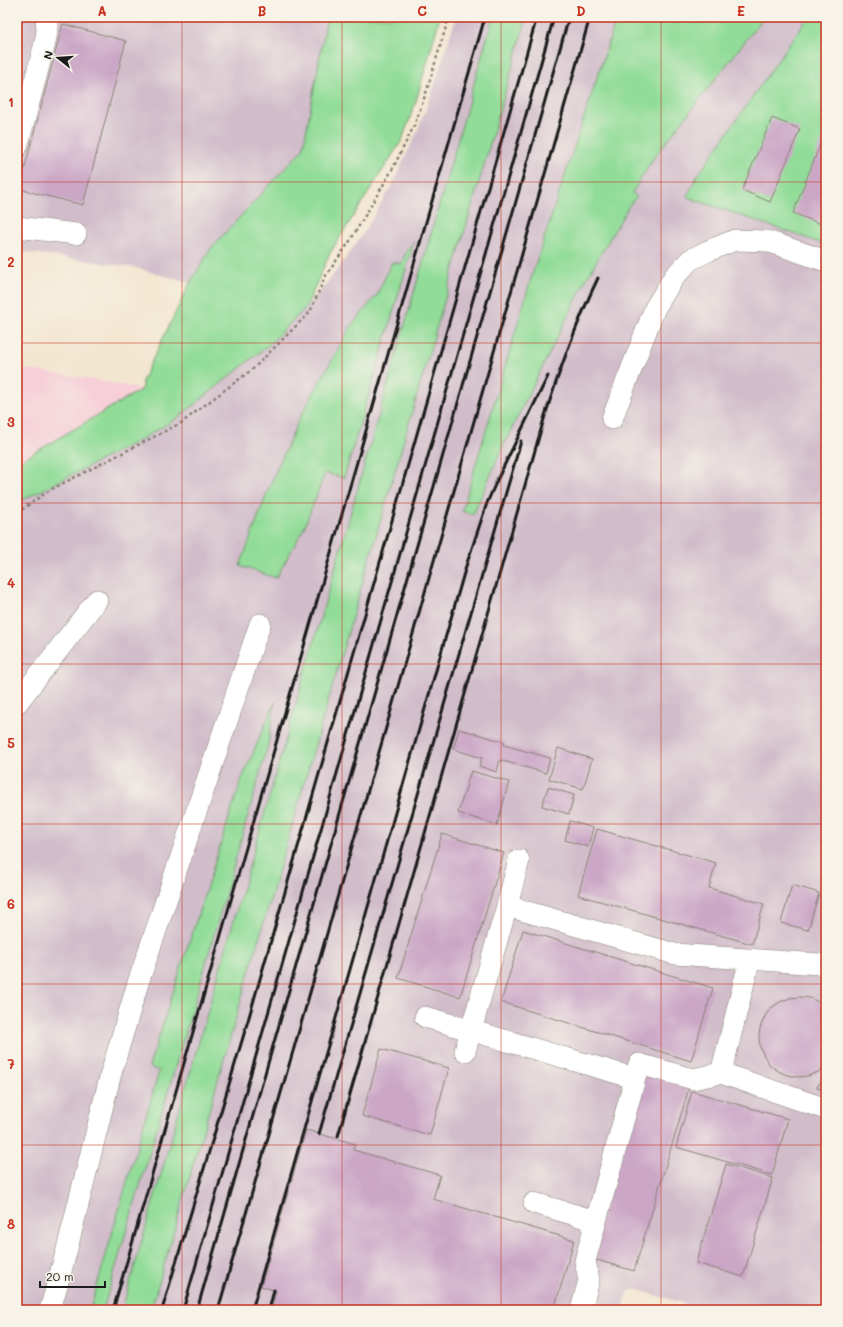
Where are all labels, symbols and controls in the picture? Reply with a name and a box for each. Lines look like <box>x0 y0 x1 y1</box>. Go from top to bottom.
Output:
text: A <box>97 2 107 19</box>
text: B <box>258 2 267 19</box>
text: C <box>417 2 427 19</box>
text: D <box>576 2 586 19</box>
text: E <box>737 2 745 19</box>
north arrow <box>38 38 78 78</box>
text: N <box>40 49 56 61</box>
text: 1 <box>8 93 14 110</box>
text: 2 <box>7 253 15 270</box>
text: 3 <box>7 413 15 430</box>
text: 4 <box>7 574 15 591</box>
text: 5 <box>7 734 15 751</box>
text: 6 <box>7 895 15 912</box>
text: 7 <box>7 1055 15 1072</box>
text: 8 <box>7 1215 15 1232</box>
scale bar <box>40 1263 105 1289</box>
text: 20 m <box>46 1268 74 1284</box>

